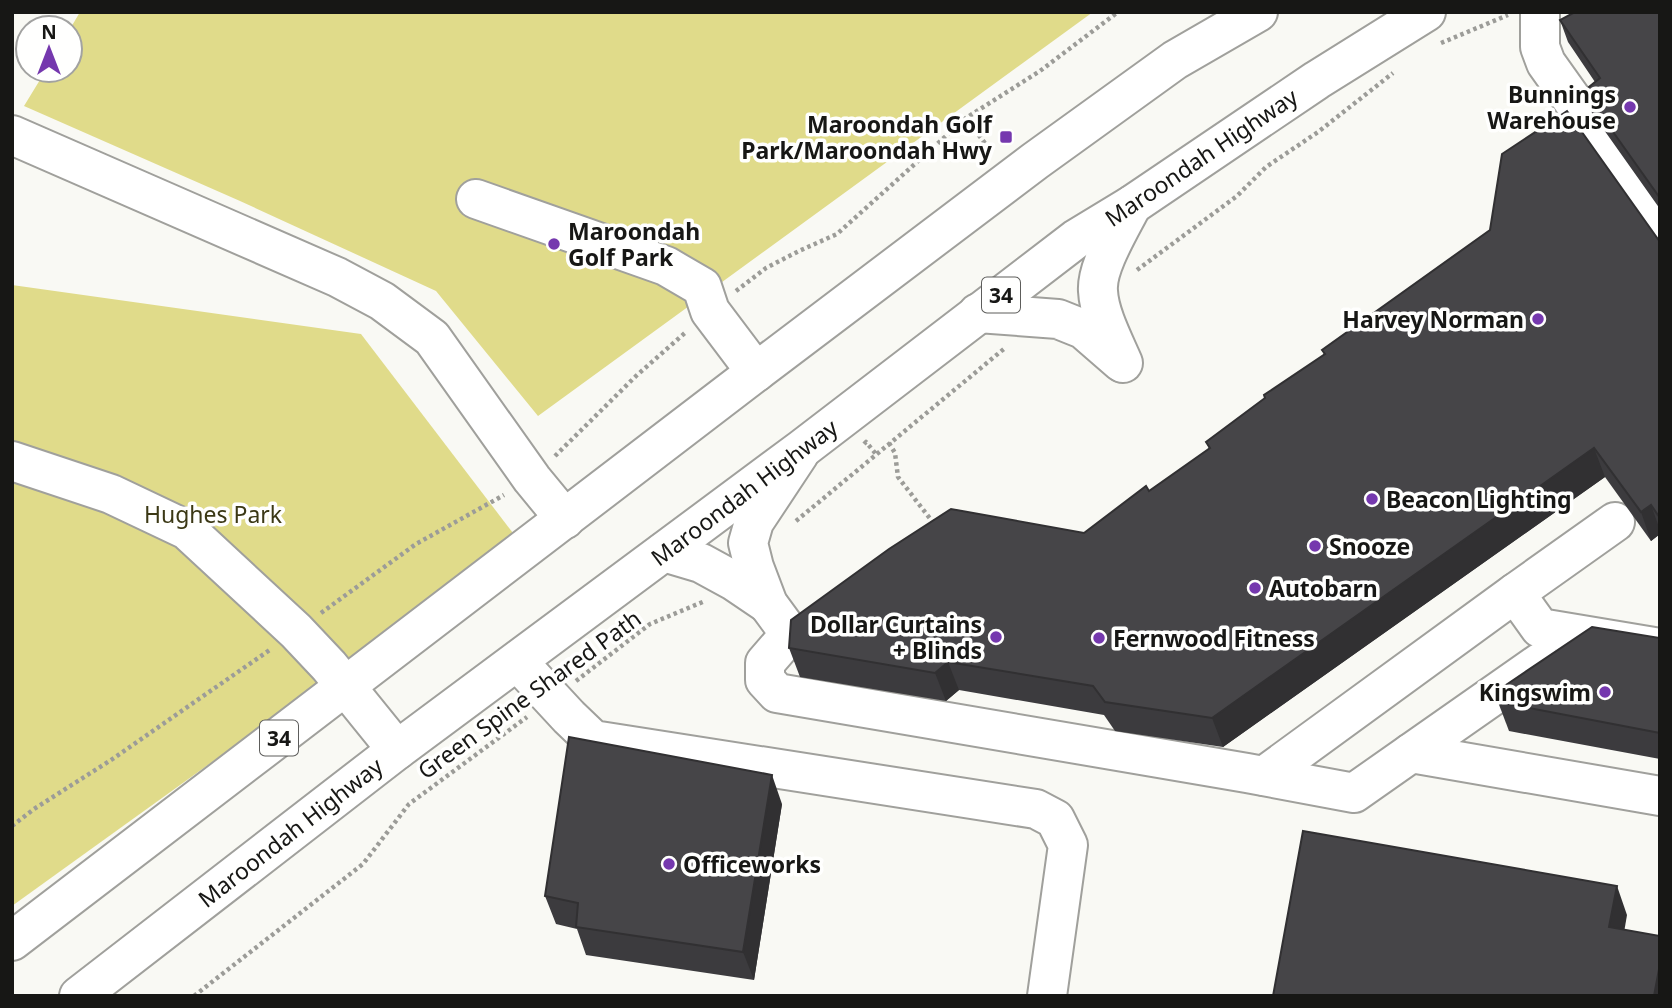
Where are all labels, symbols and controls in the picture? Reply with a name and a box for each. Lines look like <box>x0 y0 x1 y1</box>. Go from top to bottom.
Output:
north arrow <box>14 14 84 84</box>
text: N <box>41 19 57 45</box>
place label: Bunnings Warehouse <box>1487 78 1616 136</box>
street label: Maroondah Highway <box>1098 80 1304 233</box>
marker: Bunnings Warehouse <box>1622 99 1638 115</box>
place label: Maroondah Golf Park/Maroondah Hwy <box>741 108 993 166</box>
marker: Maroondah Golf Park/Maroondah Hwy <box>998 129 1014 145</box>
place label: Maroondah Golf Park <box>568 215 700 273</box>
marker: Maroondah Golf Park <box>546 236 562 252</box>
road number: 34 <box>982 278 1020 312</box>
place label: Harvey Norman <box>1342 303 1524 335</box>
marker: Harvey Norman <box>1530 311 1546 327</box>
street label: Maroondah Highway <box>644 411 844 573</box>
place label: Beacon Lighting <box>1386 483 1572 515</box>
marker: Beacon Lighting <box>1364 491 1380 507</box>
park label: Hughes Park <box>144 498 283 530</box>
place label: Snooze <box>1329 530 1410 562</box>
marker: Snooze <box>1307 538 1323 554</box>
place label: Autobarn <box>1269 572 1378 604</box>
marker: Autobarn <box>1247 580 1263 596</box>
street label: Green Spine Shared Path <box>411 602 647 786</box>
place label: Dollar Curtains + Blinds <box>810 608 982 666</box>
place label: Fernwood Fitness <box>1113 622 1315 654</box>
marker: Dollar Curtains + Blinds <box>988 629 1004 645</box>
marker: Fernwood Fitness <box>1091 630 1107 646</box>
place label: Kingswim <box>1479 676 1591 708</box>
marker: Kingswim <box>1597 684 1613 700</box>
road number: 34 <box>260 720 298 756</box>
street label: Maroondah Highway <box>191 750 389 914</box>
place label: Officeworks <box>683 848 821 880</box>
marker: Officeworks <box>661 856 677 872</box>

